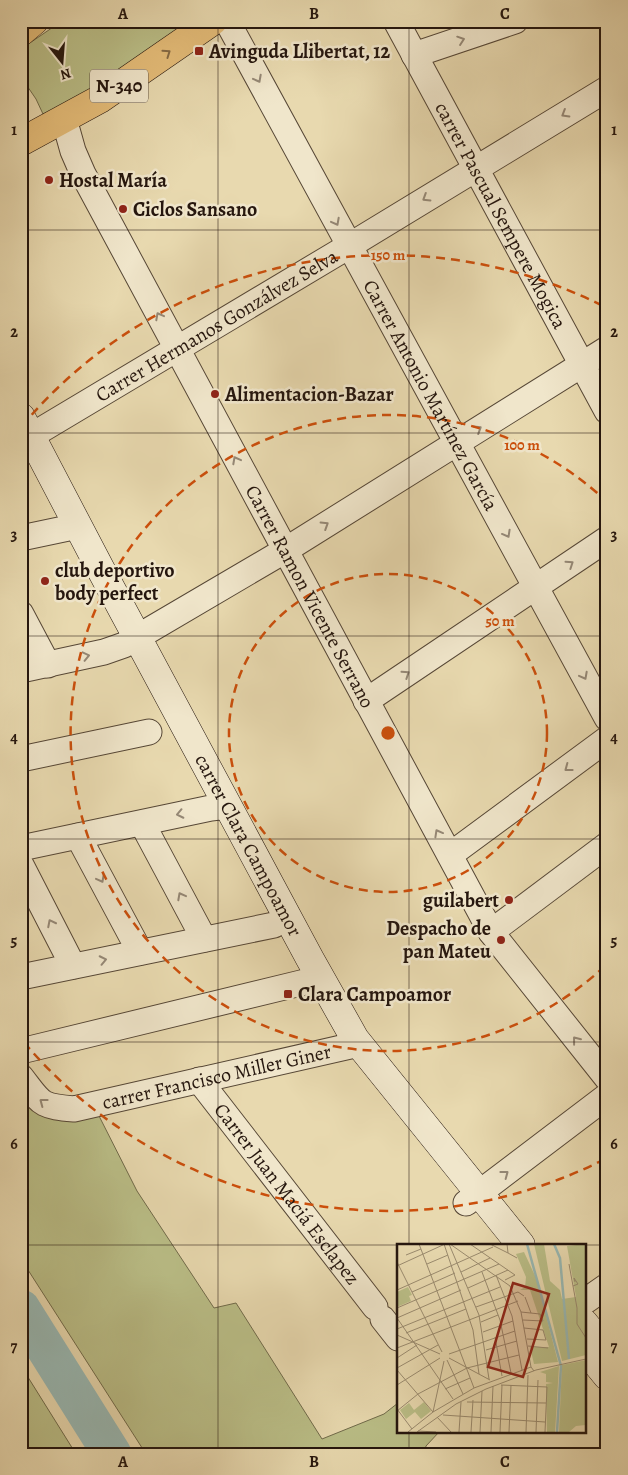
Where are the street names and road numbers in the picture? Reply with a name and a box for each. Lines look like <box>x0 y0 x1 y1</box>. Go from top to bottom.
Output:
road number: N-340 <box>90 70 148 102</box>
street label: carrer Pascual Sempere Mogica <box>429 97 574 334</box>
street label: Carrer Hermanos Gonzálvez Selva <box>90 242 343 408</box>
street label: Carrer Antonio Martínez García <box>357 275 505 516</box>
street label: Carrer Ramon Vicente Serrano <box>239 480 381 713</box>
street label: carrer Clara Campoamor <box>189 749 309 941</box>
street label: carrer Francisco Miller Giner <box>99 1037 334 1116</box>
street label: Carrer Juan Maciá Esclapez <box>208 1097 366 1290</box>

